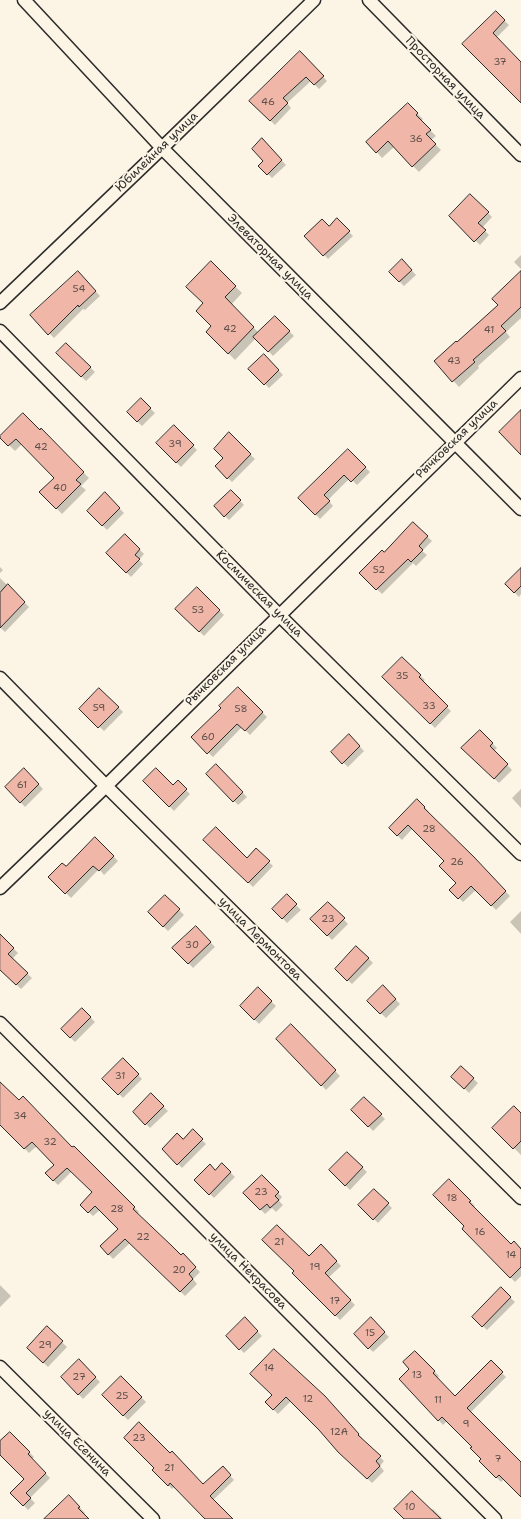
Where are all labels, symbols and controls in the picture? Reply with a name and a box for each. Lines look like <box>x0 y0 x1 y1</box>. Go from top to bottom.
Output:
street label: Просторная улица <box>402 34 488 122</box>
house number: 37 <box>493 56 507 68</box>
house number: 46 <box>261 96 275 108</box>
street label: Юбилейная улица <box>113 109 201 195</box>
house number: 36 <box>409 133 423 145</box>
street label: Элеваторная улица <box>224 211 316 303</box>
house number: 54 <box>73 283 85 295</box>
house number: 42 <box>223 323 237 335</box>
house number: 41 <box>484 324 494 336</box>
house number: 43 <box>447 355 461 367</box>
street label: Рычковская улица <box>413 396 501 482</box>
house number: 39 <box>168 438 182 450</box>
house number: 42 <box>34 441 48 453</box>
house number: 40 <box>53 482 67 494</box>
street label: Космическая улица <box>213 548 305 640</box>
house number: 52 <box>373 564 385 576</box>
house number: 53 <box>192 604 204 616</box>
street label: Рычковская улица <box>183 623 269 709</box>
house number: 35 <box>396 670 408 682</box>
house number: 33 <box>422 700 436 712</box>
house number: 59 <box>93 702 105 714</box>
house number: 58 <box>235 703 247 715</box>
house number: 60 <box>201 731 215 743</box>
house number: 61 <box>17 779 27 791</box>
house number: 28 <box>422 823 436 835</box>
house number: 26 <box>450 856 464 868</box>
street label: улица Лермонтова <box>215 894 305 984</box>
house number: 23 <box>321 913 335 925</box>
house number: 30 <box>185 939 199 951</box>
house number: 31 <box>115 1070 125 1082</box>
house number: 34 <box>13 1110 27 1122</box>
house number: 32 <box>43 1136 57 1148</box>
house number: 23 <box>254 1186 268 1198</box>
house number: 18 <box>446 1192 458 1204</box>
house number: 28 <box>110 1203 124 1215</box>
house number: 16 <box>475 1226 485 1238</box>
street label: улица Некрасова <box>206 1229 290 1313</box>
house number: 22 <box>136 1231 150 1243</box>
house number: 21 <box>274 1236 284 1248</box>
house number: 14 <box>506 1249 516 1261</box>
house number: 19 <box>310 1261 320 1273</box>
house number: 20 <box>172 1264 186 1276</box>
house number: 17 <box>330 1295 340 1307</box>
house number: 15 <box>365 1327 375 1339</box>
house number: 29 <box>38 1339 52 1351</box>
house number: 14 <box>264 1362 274 1374</box>
house number: 13 <box>412 1369 422 1381</box>
house number: 27 <box>72 1371 86 1383</box>
house number: 25 <box>116 1390 128 1402</box>
house number: 12 <box>303 1393 313 1405</box>
house number: 11 <box>434 1394 442 1406</box>
street label: улица Есенина <box>40 1406 114 1480</box>
house number: 9 <box>463 1418 469 1430</box>
house number: 12А <box>330 1426 348 1438</box>
house number: 23 <box>132 1432 146 1444</box>
house number: 7 <box>495 1453 501 1465</box>
house number: 21 <box>164 1462 174 1474</box>
house number: 10 <box>405 1501 415 1513</box>

